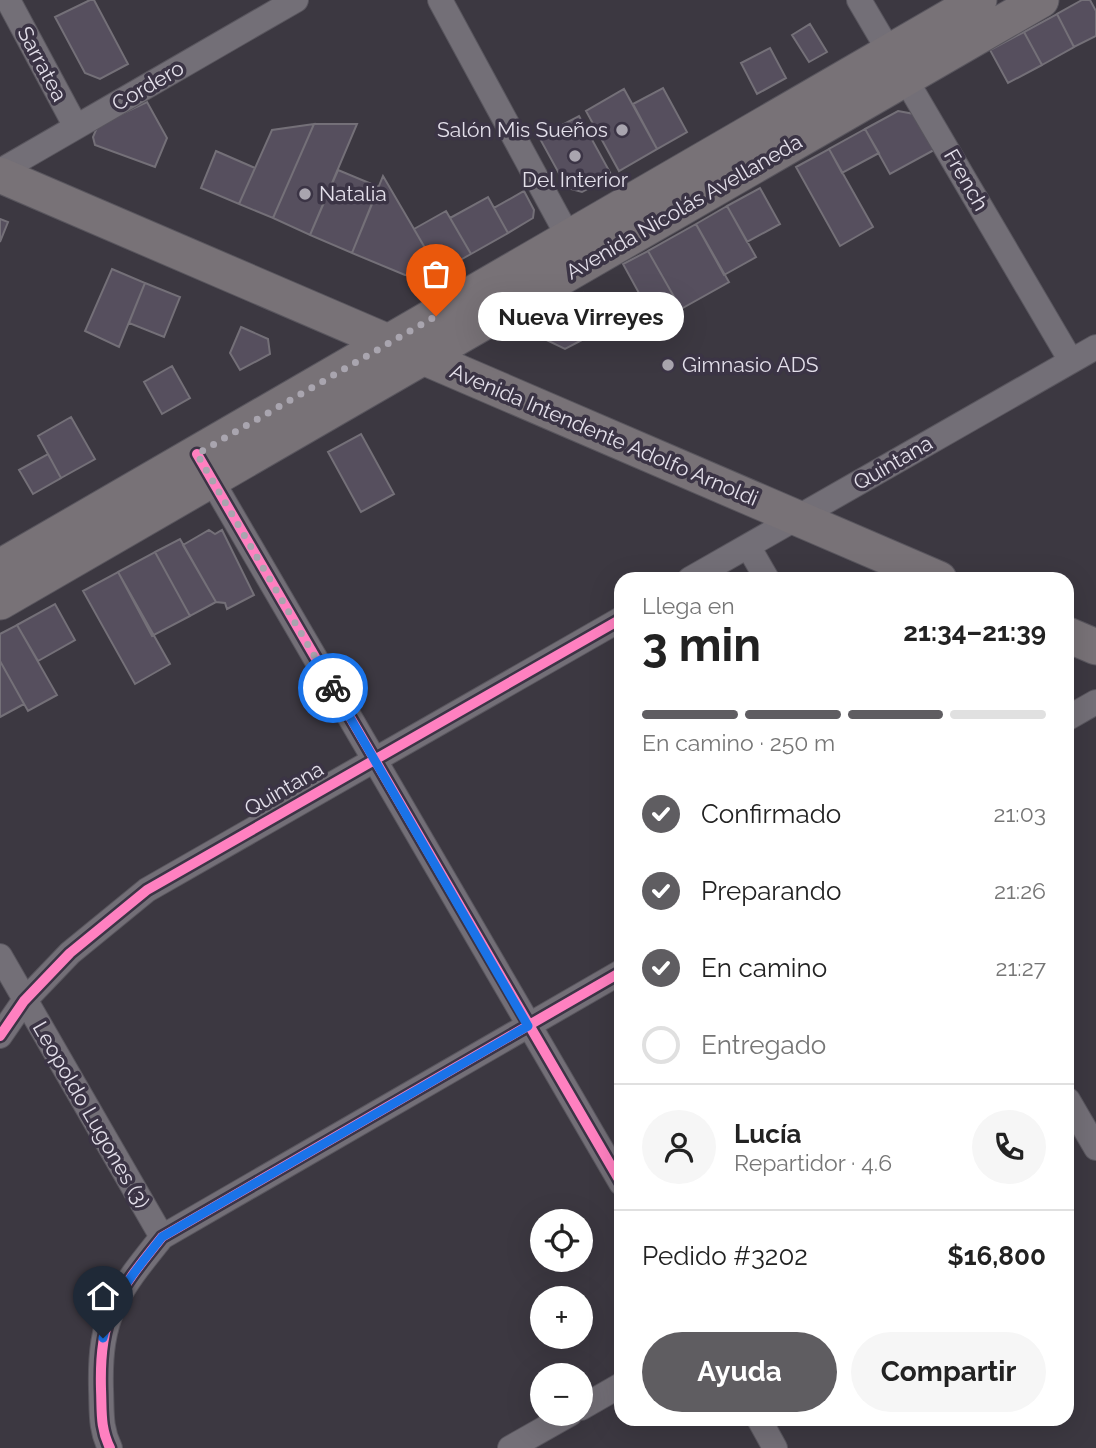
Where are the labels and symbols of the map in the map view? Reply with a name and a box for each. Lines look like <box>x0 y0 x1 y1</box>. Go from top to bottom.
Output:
street label: Sarratea <box>12 22 72 105</box>
street label: Cordero <box>107 55 188 116</box>
place label: Salón Mis Sueños <box>437 117 608 142</box>
marker: Salón Mis Sueños <box>614 122 630 138</box>
street label: Avenida Nicolás Avellaneda <box>561 129 806 285</box>
street label: French <box>939 145 994 215</box>
marker: Del Interior <box>567 148 583 164</box>
place label: Del Interior <box>522 167 629 192</box>
place label: Natalia <box>319 181 387 206</box>
marker: Natalia <box>297 186 313 202</box>
pin <box>406 244 466 316</box>
callout: Nueva Virreyes <box>478 292 684 340</box>
place label: Gimnasio ADS <box>682 352 819 377</box>
marker: Gimnasio ADS <box>660 357 676 373</box>
street label: Avenida Intendente Adolfo Arnoldi <box>446 358 762 511</box>
street label: Quintana <box>849 430 937 495</box>
courier <box>298 653 368 723</box>
street label: Quintana <box>240 756 328 821</box>
street label: Leopoldo Lugones (3) <box>28 1017 155 1213</box>
pin <box>73 1266 133 1338</box>

